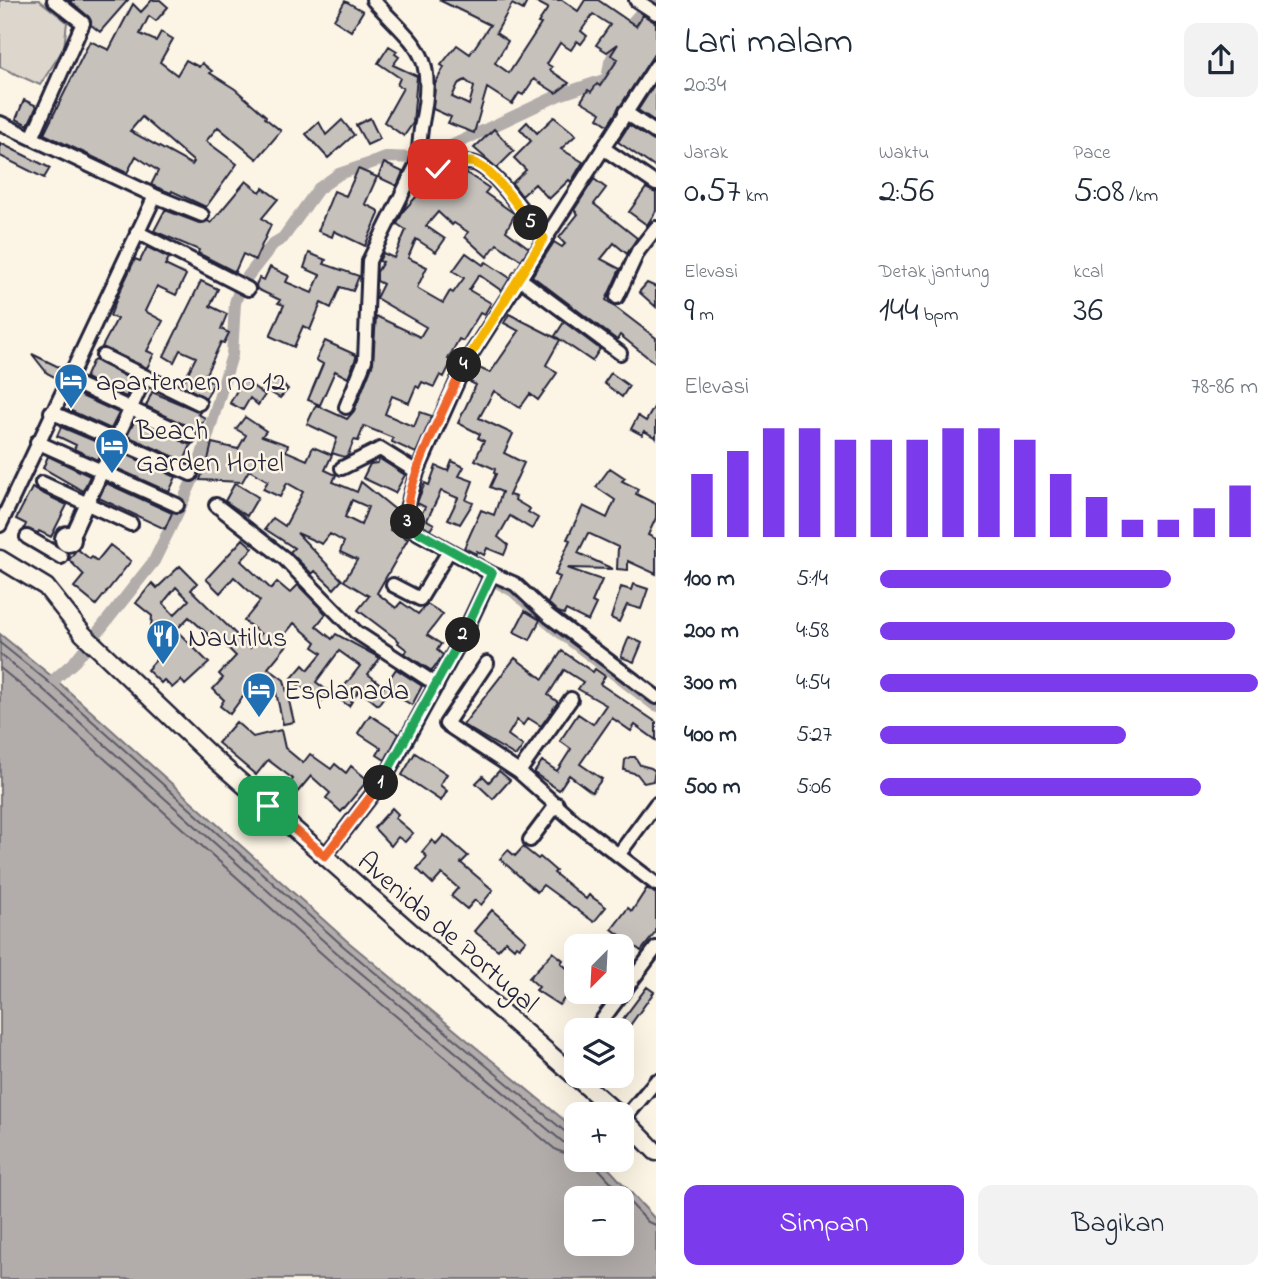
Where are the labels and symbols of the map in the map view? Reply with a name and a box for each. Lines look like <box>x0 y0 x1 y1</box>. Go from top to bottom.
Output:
pin <box>408 139 468 199</box>
pin: 5 <box>514 206 548 241</box>
pin: 4 <box>447 348 482 382</box>
hotel icon: apartemen no 12 <box>52 361 90 410</box>
place label: apartemen no 12 <box>96 363 285 404</box>
place label: Beach Garden Hotel <box>135 412 284 485</box>
hotel icon: Beach Garden Hotel <box>93 426 131 475</box>
pin: 3 <box>390 504 426 540</box>
restaurant icon: Nautilus <box>144 617 182 666</box>
pin: 2 <box>446 618 480 652</box>
place label: Nautilus <box>188 619 287 660</box>
hotel icon: Esplanada <box>240 670 278 719</box>
place label: Esplanada <box>284 672 409 713</box>
pin: 1 <box>364 766 398 800</box>
pin <box>238 776 298 836</box>
street label: Avenida de Portugal <box>347 843 547 1024</box>
north arrow <box>564 934 634 1004</box>

